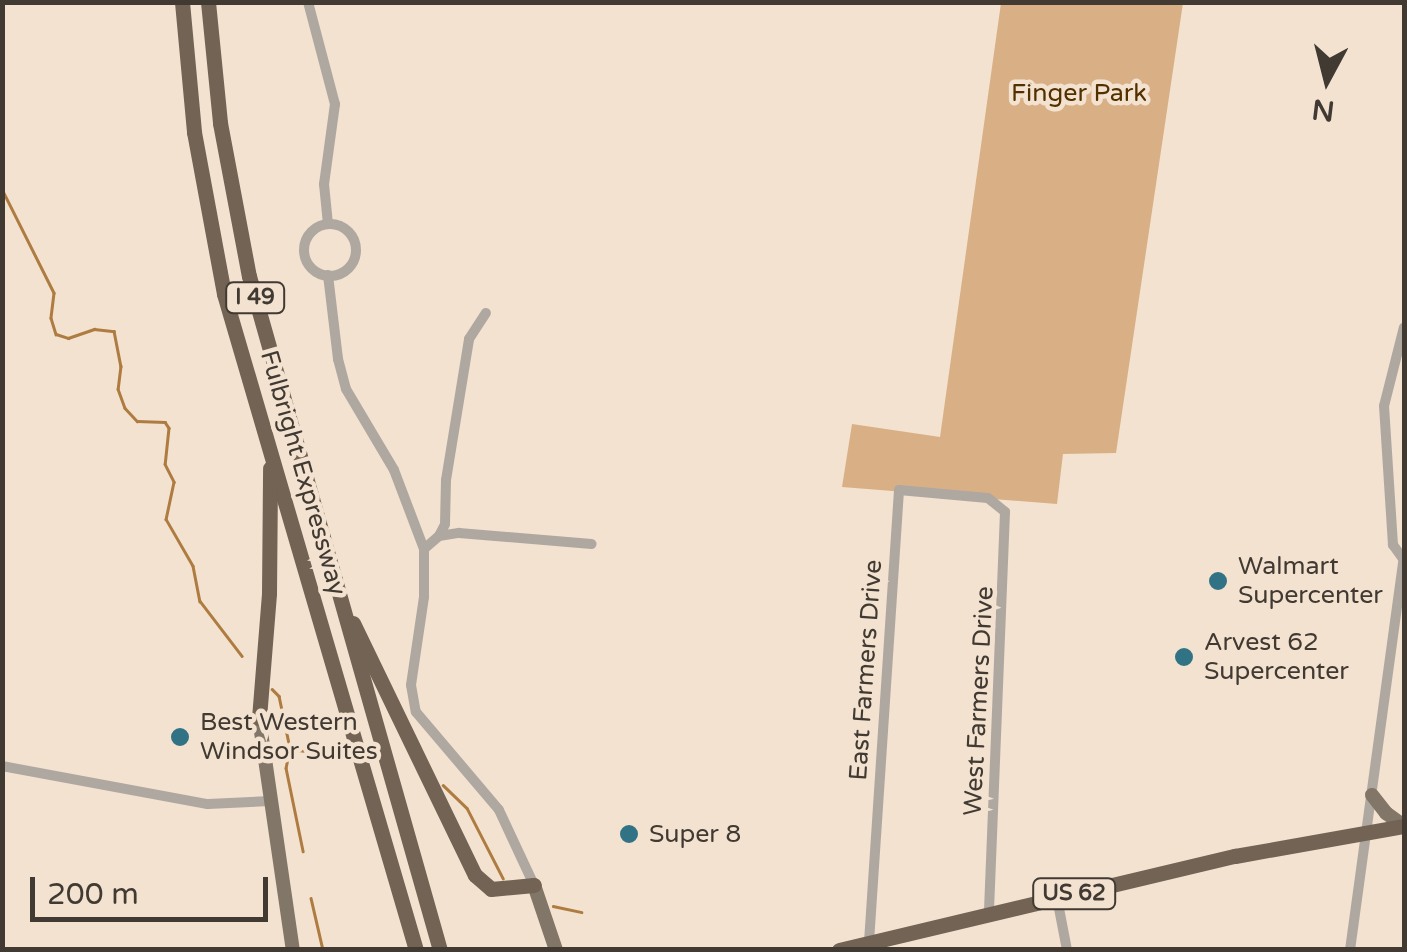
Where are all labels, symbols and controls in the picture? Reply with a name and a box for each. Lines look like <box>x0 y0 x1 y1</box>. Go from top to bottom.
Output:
north arrow <box>1277 30 1377 130</box>
park label: Finger Park <box>1011 78 1147 108</box>
text: N <box>1310 92 1337 128</box>
road number: I 49 <box>225 281 285 315</box>
street label: Fulbright Expressway <box>254 347 352 599</box>
place label: Walmart Supercenter <box>1238 552 1383 611</box>
street label: East Farmers Drive <box>843 558 889 782</box>
marker: Walmart Supercenter <box>1207 570 1229 592</box>
street label: West Farmers Drive <box>958 585 1000 817</box>
place label: Arvest 62 Supercenter <box>1204 628 1349 687</box>
marker: Arvest 62 Supercenter <box>1173 646 1195 668</box>
place label: Best Western Windsor Suites <box>200 708 378 767</box>
marker: Best Western Windsor Suites <box>169 726 191 748</box>
place label: Super 8 <box>649 819 741 849</box>
marker: Super 8 <box>618 823 640 845</box>
scale bar <box>35 857 272 919</box>
text: 200 m <box>47 876 139 913</box>
road number: US 62 <box>1032 877 1116 911</box>

